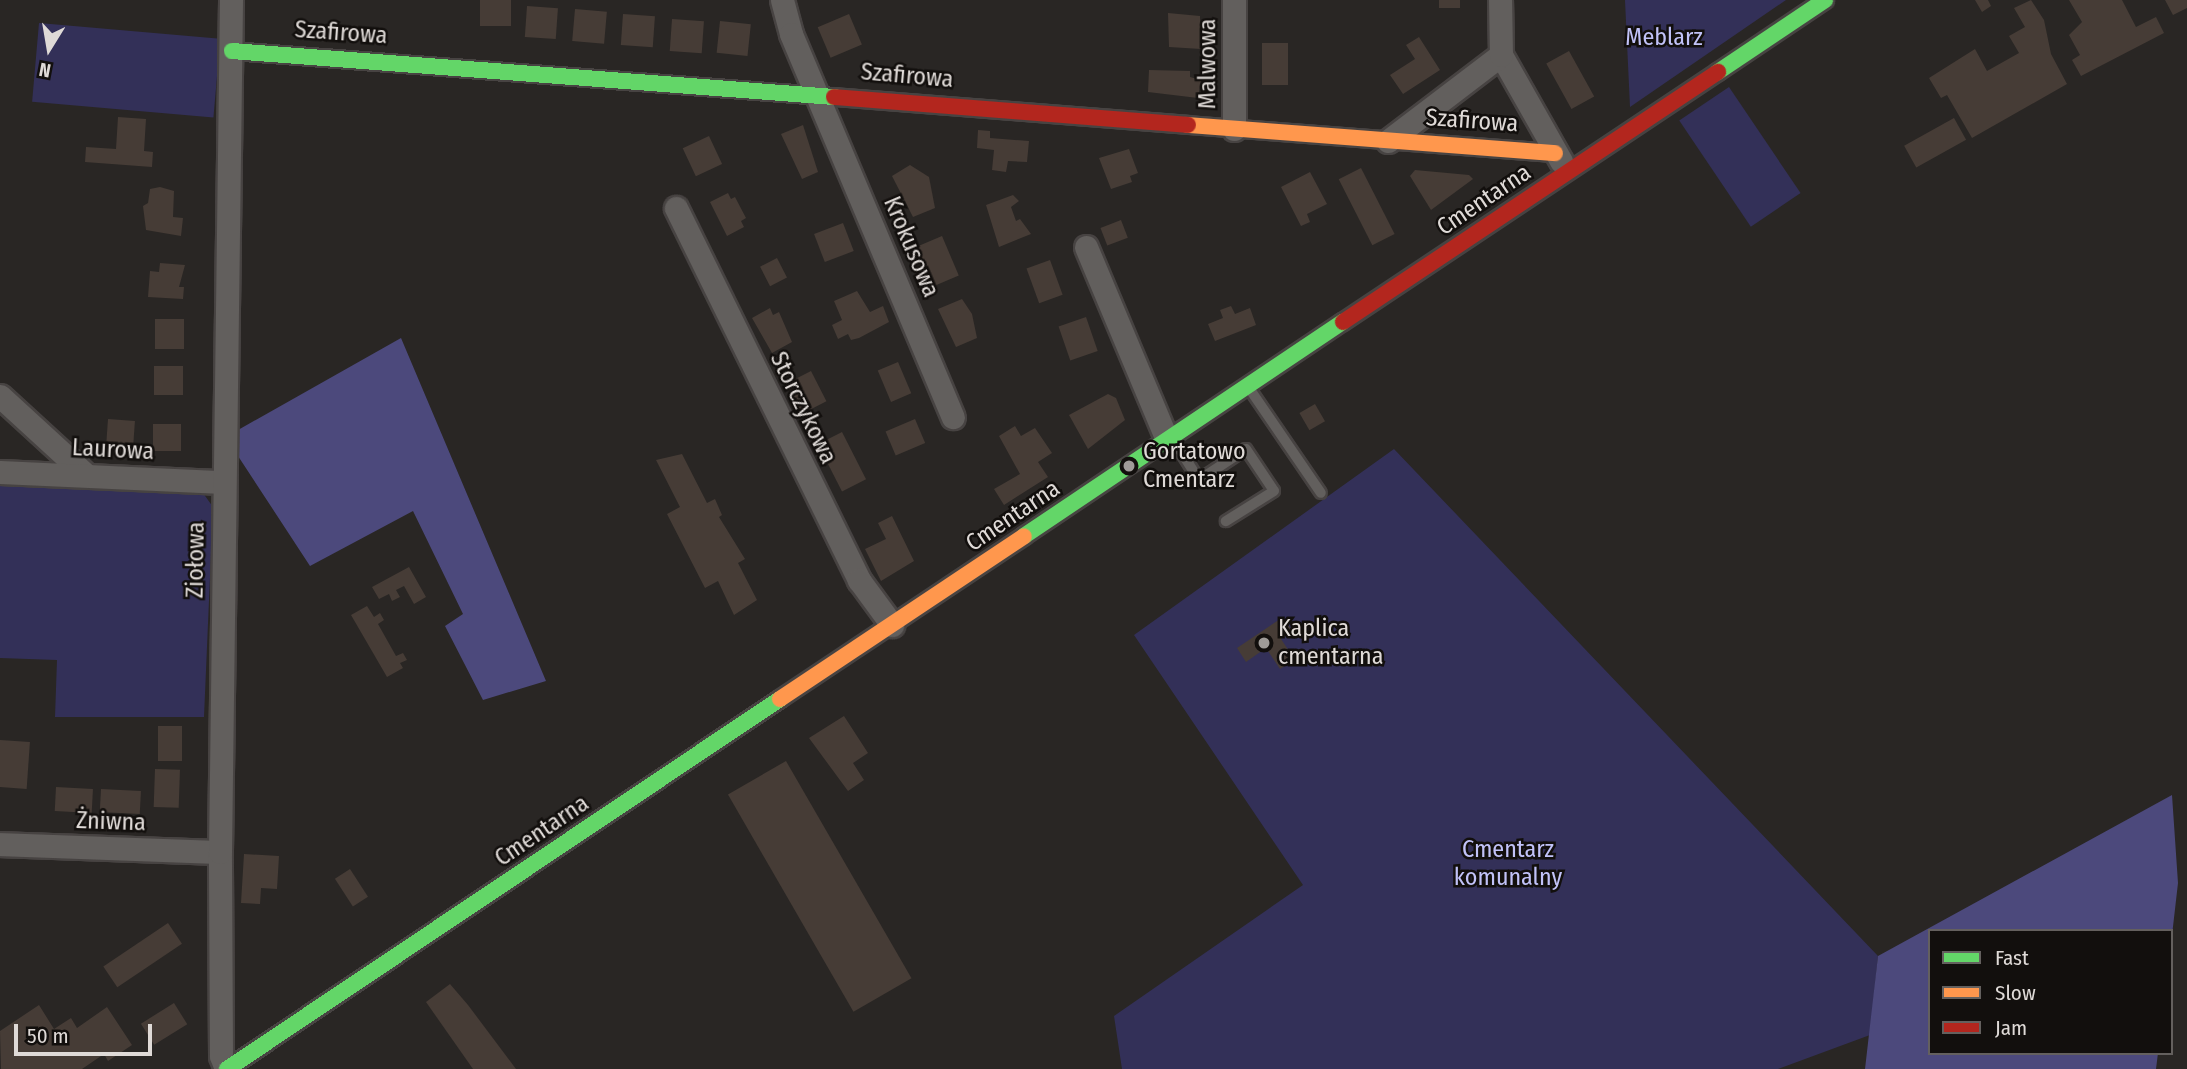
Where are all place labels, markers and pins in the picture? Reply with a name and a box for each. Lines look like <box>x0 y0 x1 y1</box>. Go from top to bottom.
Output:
place label: Gortatowo Cmentarz <box>1143 438 1246 494</box>
marker: Gortatowo Cmentarz <box>1121 458 1137 474</box>
place label: Kaplica cmentarna <box>1278 615 1383 671</box>
marker: Kaplica cmentarna <box>1256 635 1272 651</box>

